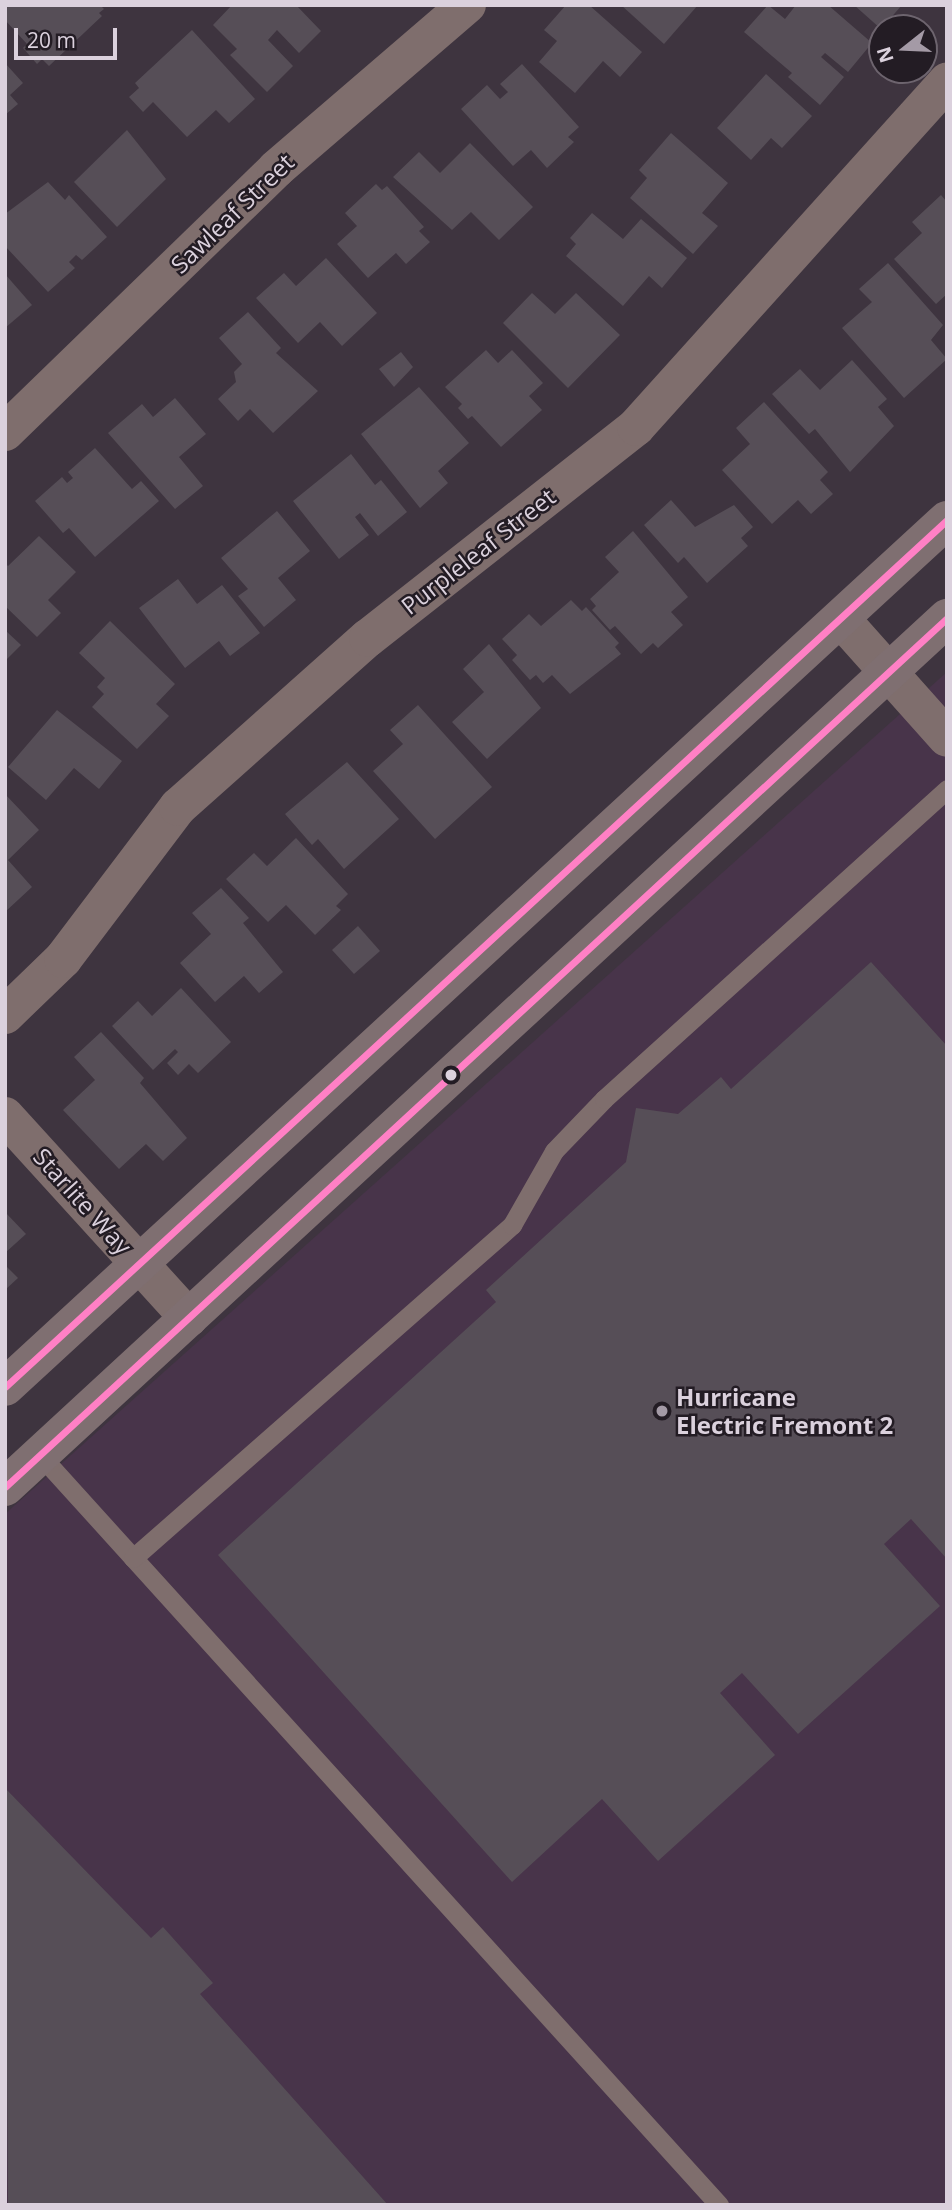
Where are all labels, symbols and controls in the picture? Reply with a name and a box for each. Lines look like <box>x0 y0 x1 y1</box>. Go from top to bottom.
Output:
scale bar <box>18 14 121 58</box>
north arrow <box>868 14 938 84</box>
text: 20 m <box>27 26 76 54</box>
text: N <box>870 44 900 66</box>
street label: Sawleaf Street <box>165 147 299 279</box>
street label: Purpleleaf Street <box>395 482 561 620</box>
unlabelled marker <box>444 1068 458 1082</box>
street label: Starlite Way <box>28 1142 138 1260</box>
place label: Hurricane Electric Fremont 2 <box>676 1383 893 1439</box>
marker: Hurricane Electric Fremont 2 <box>654 1403 670 1419</box>

